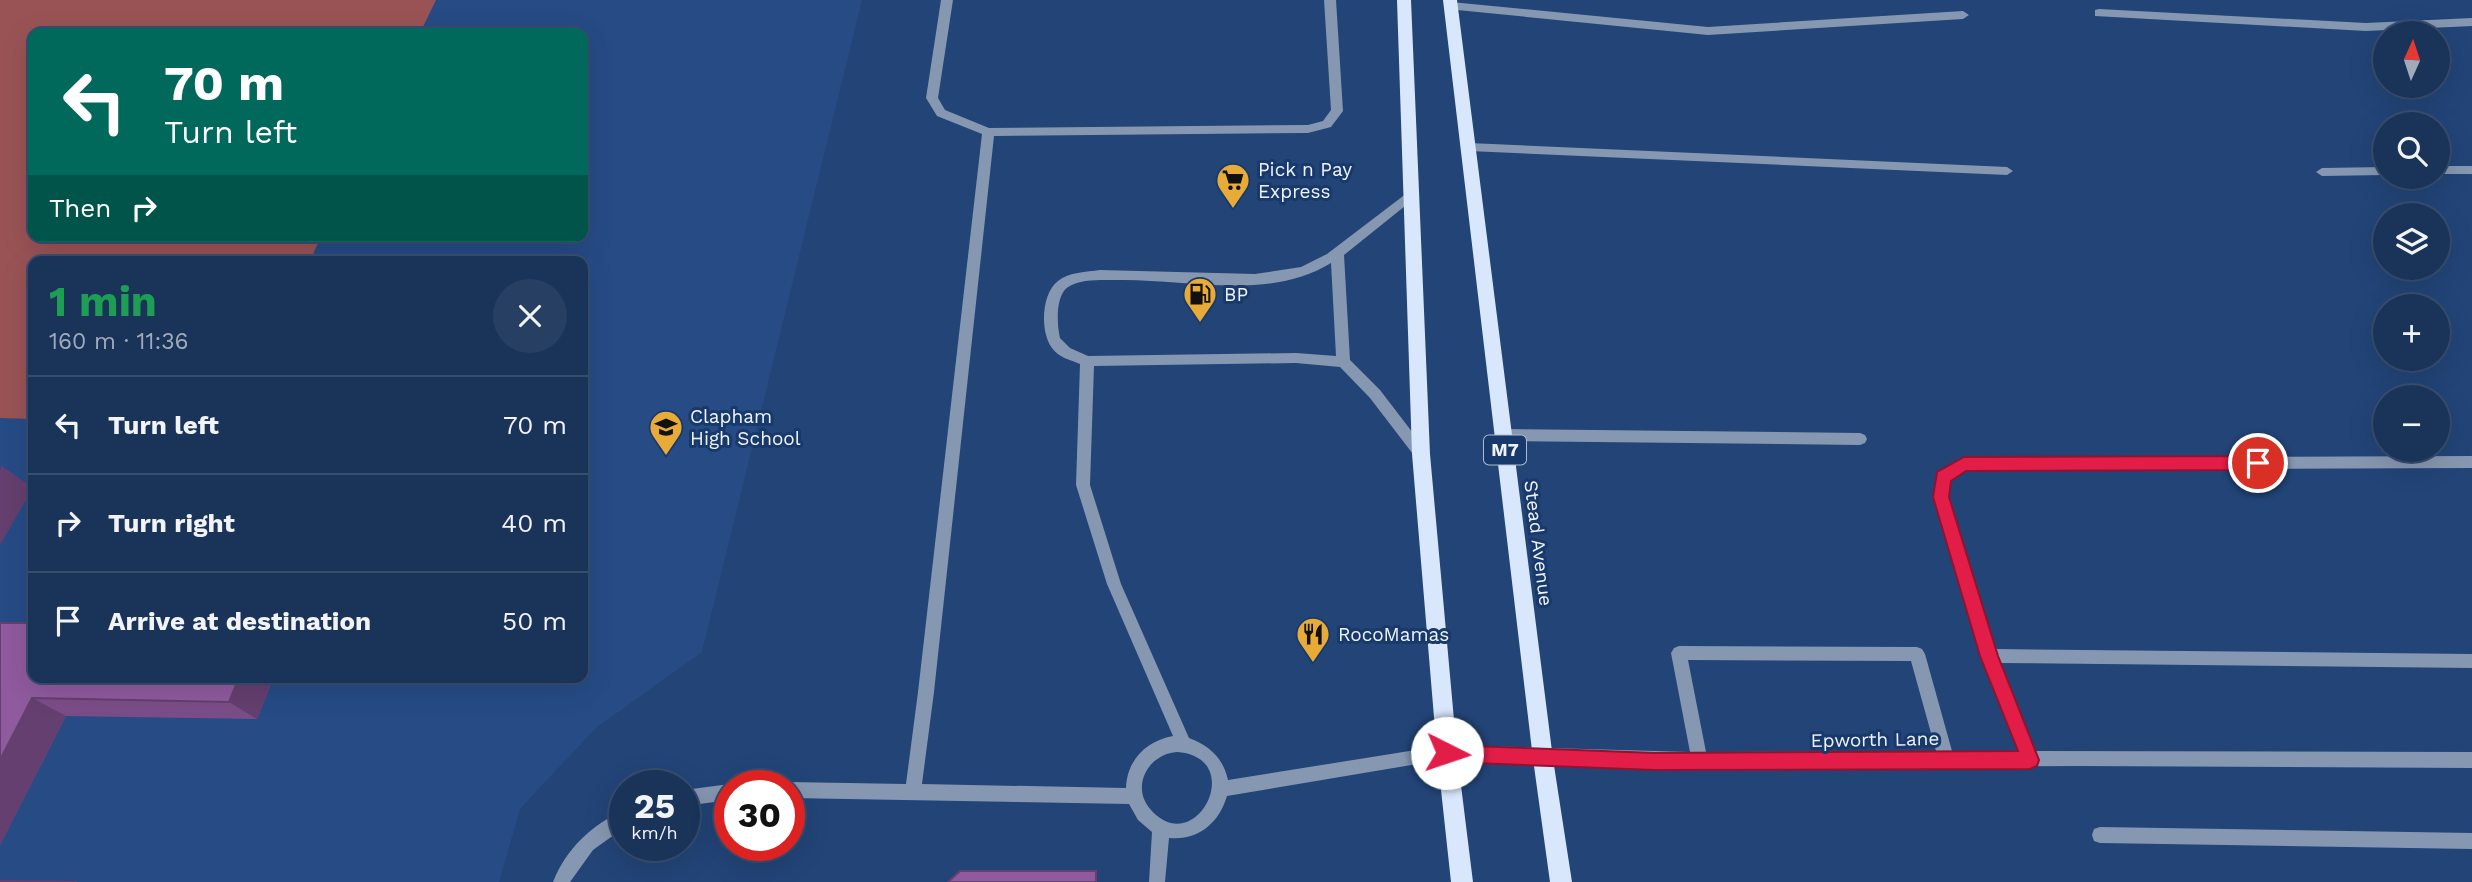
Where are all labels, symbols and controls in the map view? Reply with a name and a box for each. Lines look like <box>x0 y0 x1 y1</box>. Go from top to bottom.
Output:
north arrow <box>2373 21 2450 98</box>
map controls <box>2373 21 2450 462</box>
text: 70 m <box>164 54 284 112</box>
icon: left <box>49 56 140 147</box>
button: search <box>2373 112 2450 189</box>
text: Turn left <box>164 113 297 151</box>
place label: Pick n Pay Express <box>1258 158 1352 203</box>
supermarket icon: Pick n Pay Express <box>1214 161 1252 210</box>
icon: right <box>125 189 163 227</box>
text: Then <box>49 193 111 223</box>
button: layers <box>2373 203 2450 280</box>
fuel station icon: BP <box>1181 275 1219 324</box>
text: 1 min <box>49 277 157 326</box>
button: close <box>493 279 567 353</box>
place label: BP <box>1224 283 1248 306</box>
button: + <box>2373 294 2450 371</box>
text: 160 m · 11:36 <box>49 328 189 355</box>
button: − <box>2373 385 2450 462</box>
place label: Clapham High School <box>690 405 801 450</box>
icon: left <box>49 406 87 444</box>
school or university icon: Clapham High School <box>647 408 685 457</box>
text: Turn left <box>108 410 219 440</box>
text: 70 m <box>503 410 567 440</box>
pin <box>2228 433 2288 493</box>
road number: M7 <box>1484 436 1526 464</box>
icon: arrive <box>2239 444 2277 482</box>
street label: Stead Avenue <box>1519 479 1558 607</box>
icon: right <box>49 504 87 542</box>
text: Turn right <box>108 508 235 538</box>
text: 40 m <box>501 508 567 538</box>
icon: arrive <box>49 602 87 640</box>
text: Arrive at destination <box>108 606 371 636</box>
text: 50 m <box>502 606 567 636</box>
restaurant icon: RocoMamas <box>1294 615 1332 664</box>
place label: RocoMamas <box>1338 623 1449 646</box>
position arrow <box>1410 716 1484 790</box>
street label: Epworth Lane <box>1810 727 1940 752</box>
speed limit sign: 30 <box>714 770 805 861</box>
text: 25 <box>634 785 675 827</box>
text: km/h <box>631 822 678 843</box>

